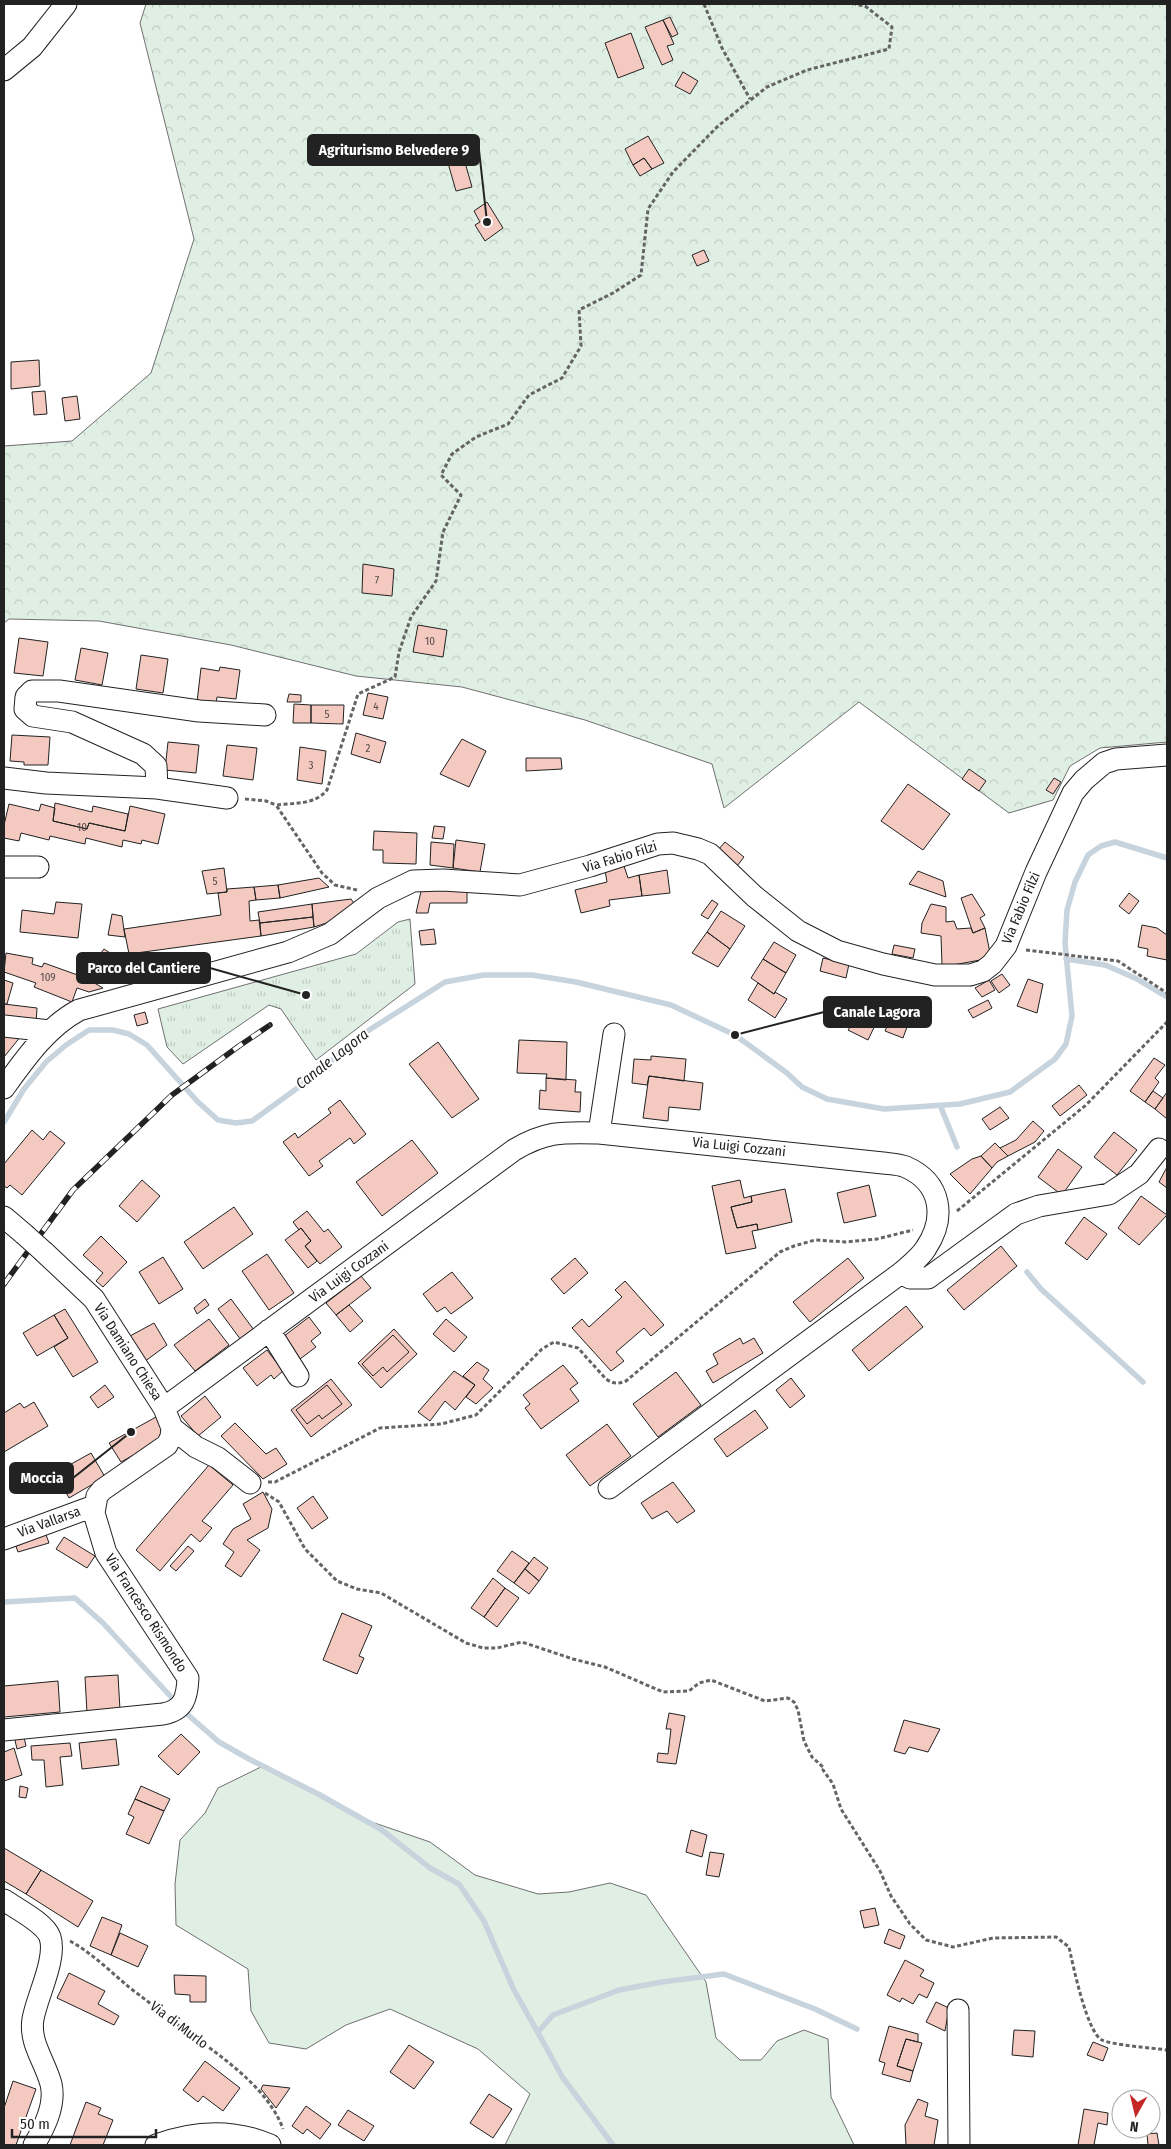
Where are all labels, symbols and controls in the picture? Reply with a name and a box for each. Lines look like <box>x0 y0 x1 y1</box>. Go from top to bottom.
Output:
callout: Agriturismo Belvedere 9 <box>308 135 479 165</box>
text: Agriturismo Belvedere 9 <box>318 141 469 159</box>
house number: 7 <box>375 574 380 587</box>
house number: 10 <box>425 635 435 648</box>
house number: 4 <box>373 700 379 713</box>
house number: 5 <box>324 708 330 721</box>
house number: 2 <box>366 742 371 755</box>
house number: 3 <box>309 759 314 772</box>
house number: 10 <box>77 821 87 834</box>
street label: Via Fabio Filzi <box>581 838 659 876</box>
street label: Via Fabio Filzi <box>998 869 1044 947</box>
house number: 5 <box>212 875 218 888</box>
callout: Parco del Cantiere <box>77 953 210 983</box>
text: Parco del Cantiere <box>88 959 201 977</box>
house number: 109 <box>40 971 56 984</box>
callout: Canale Lagora <box>824 997 931 1027</box>
text: Canale Lagora <box>834 1003 921 1021</box>
water label: Canale Lagora <box>292 1025 372 1093</box>
street label: Via Luigi Cozzani <box>691 1134 787 1160</box>
street label: Via Luigi Cozzani <box>306 1238 392 1306</box>
street label: Via Damiano Chiesa <box>90 1300 166 1404</box>
callout: Moccia <box>10 1463 73 1493</box>
text: Moccia <box>21 1469 64 1487</box>
street label: Via Vallarsa <box>15 1503 83 1541</box>
street label: Via Francesco Rismondo <box>101 1551 191 1675</box>
street label: Via di Murlo <box>147 1998 211 2052</box>
north arrow <box>1111 2089 1161 2139</box>
scale bar <box>12 2106 156 2138</box>
text: 50 m <box>20 2115 50 2133</box>
text: N <box>1129 2117 1140 2135</box>

